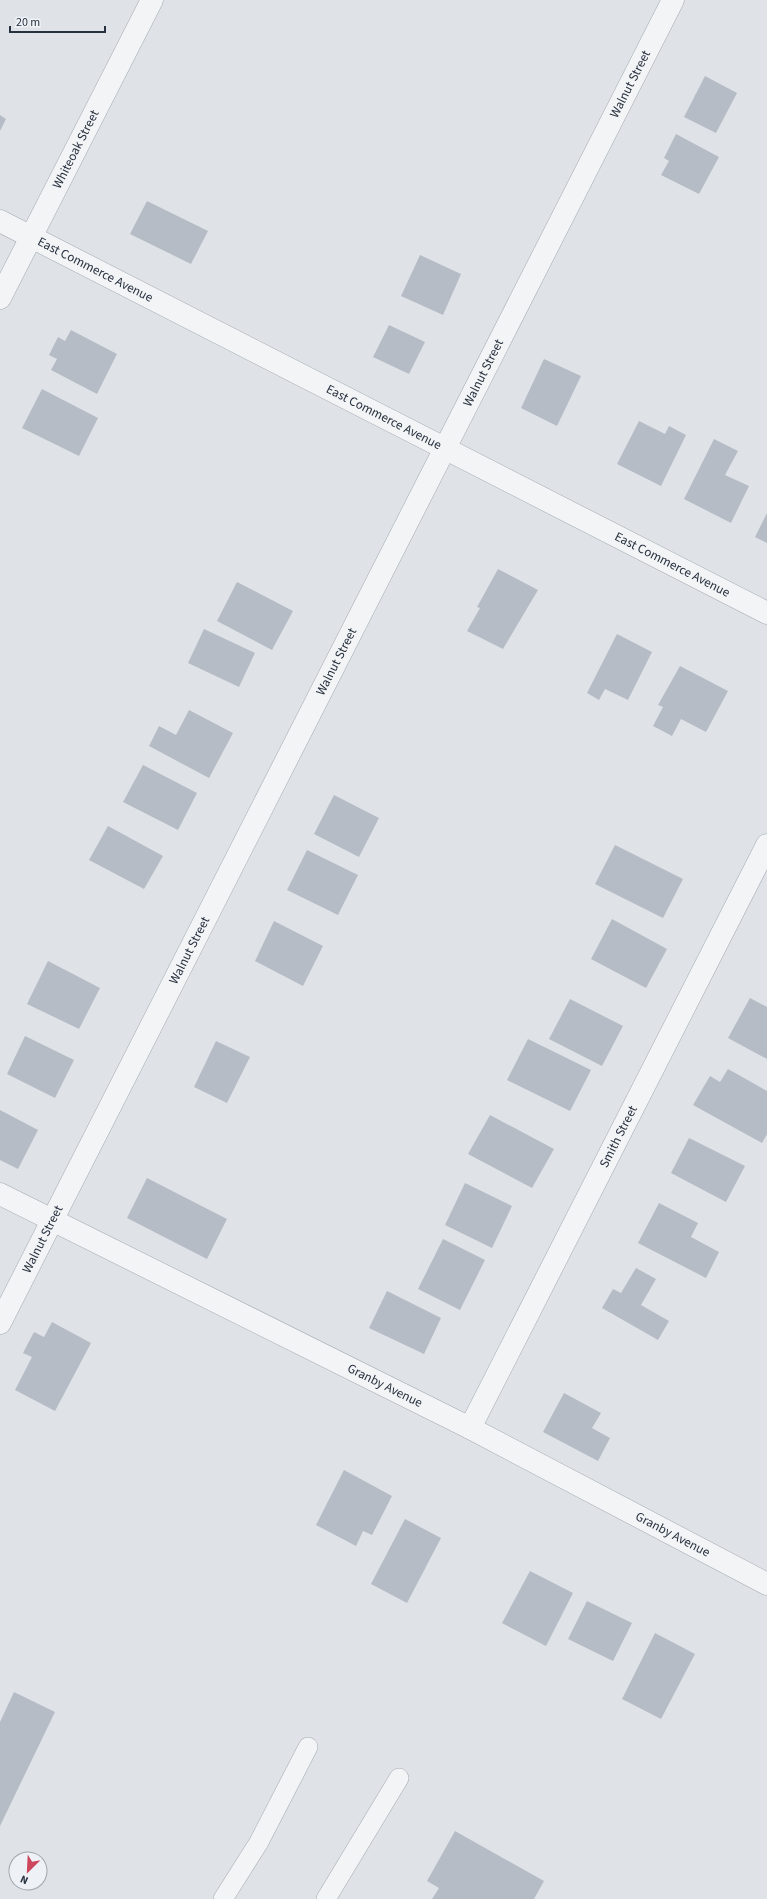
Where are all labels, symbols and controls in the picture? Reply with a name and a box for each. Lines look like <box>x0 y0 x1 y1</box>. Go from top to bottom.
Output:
scale bar <box>10 8 105 34</box>
text: 20 m <box>16 14 40 31</box>
street label: Walnut Street <box>605 47 655 121</box>
street label: Whiteoak Street <box>48 106 104 192</box>
street label: East Commerce Avenue <box>34 233 156 307</box>
street label: Walnut Street <box>459 335 508 410</box>
street label: East Commerce Avenue <box>323 380 445 454</box>
street label: East Commerce Avenue <box>611 528 733 602</box>
street label: Walnut Street <box>312 624 361 699</box>
street label: Walnut Street <box>165 913 215 987</box>
street label: Smith Street <box>595 1102 642 1171</box>
street label: Walnut Street <box>18 1202 68 1276</box>
street label: Granby Avenue <box>344 1359 426 1412</box>
street label: Granby Avenue <box>632 1507 713 1561</box>
north arrow <box>8 1851 48 1891</box>
text: N <box>18 1871 31 1888</box>

